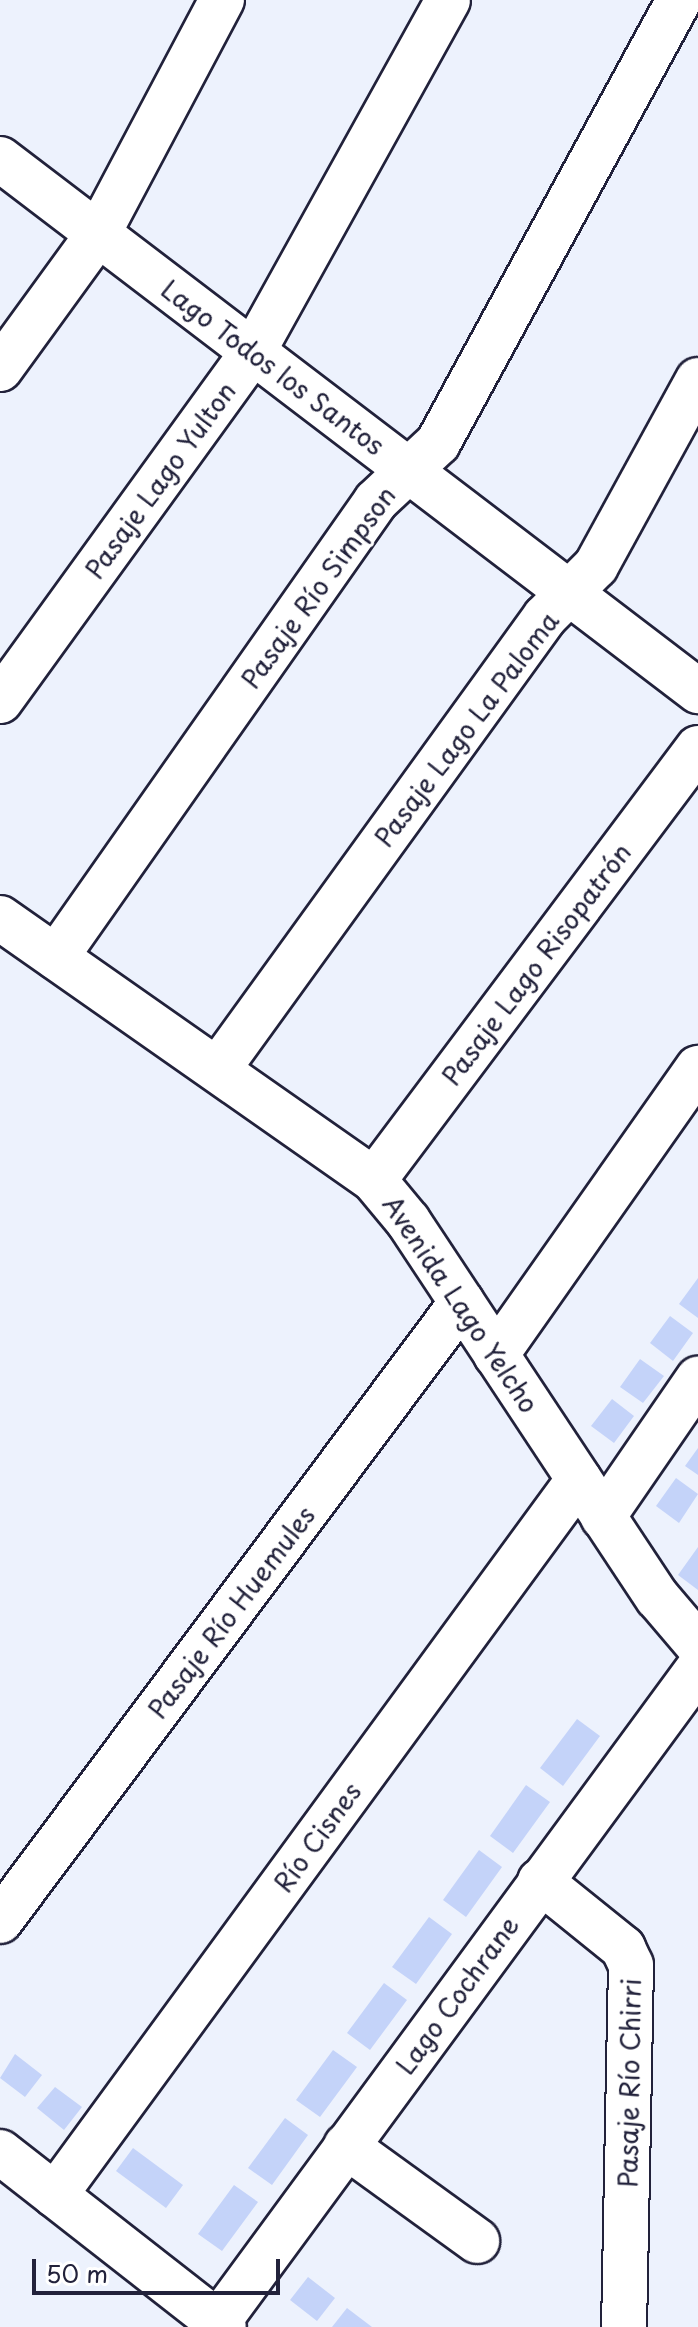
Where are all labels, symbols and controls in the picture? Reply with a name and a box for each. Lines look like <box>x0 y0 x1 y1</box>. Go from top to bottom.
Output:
street label: Lago Todos los Santos <box>155 273 391 461</box>
street label: Pasaje Lago Yulton <box>79 376 241 584</box>
street label: Pasaje Río Simpson <box>234 480 402 694</box>
street label: Pasaje Lago La Paloma <box>367 604 565 854</box>
street label: Pasaje Lago Risopatrón <box>436 838 636 1090</box>
street label: Avenida Lago Yelcho <box>377 1190 545 1418</box>
street label: Pasaje Río Huemules <box>140 1499 322 1725</box>
street label: Río Cisnes <box>266 1775 368 1899</box>
street label: Lago Cochrane <box>389 1910 525 2080</box>
street label: Pasaje Río Chirri <box>612 1977 646 2189</box>
scale bar <box>36 2243 284 2293</box>
text: 50 m <box>46 2255 108 2291</box>

